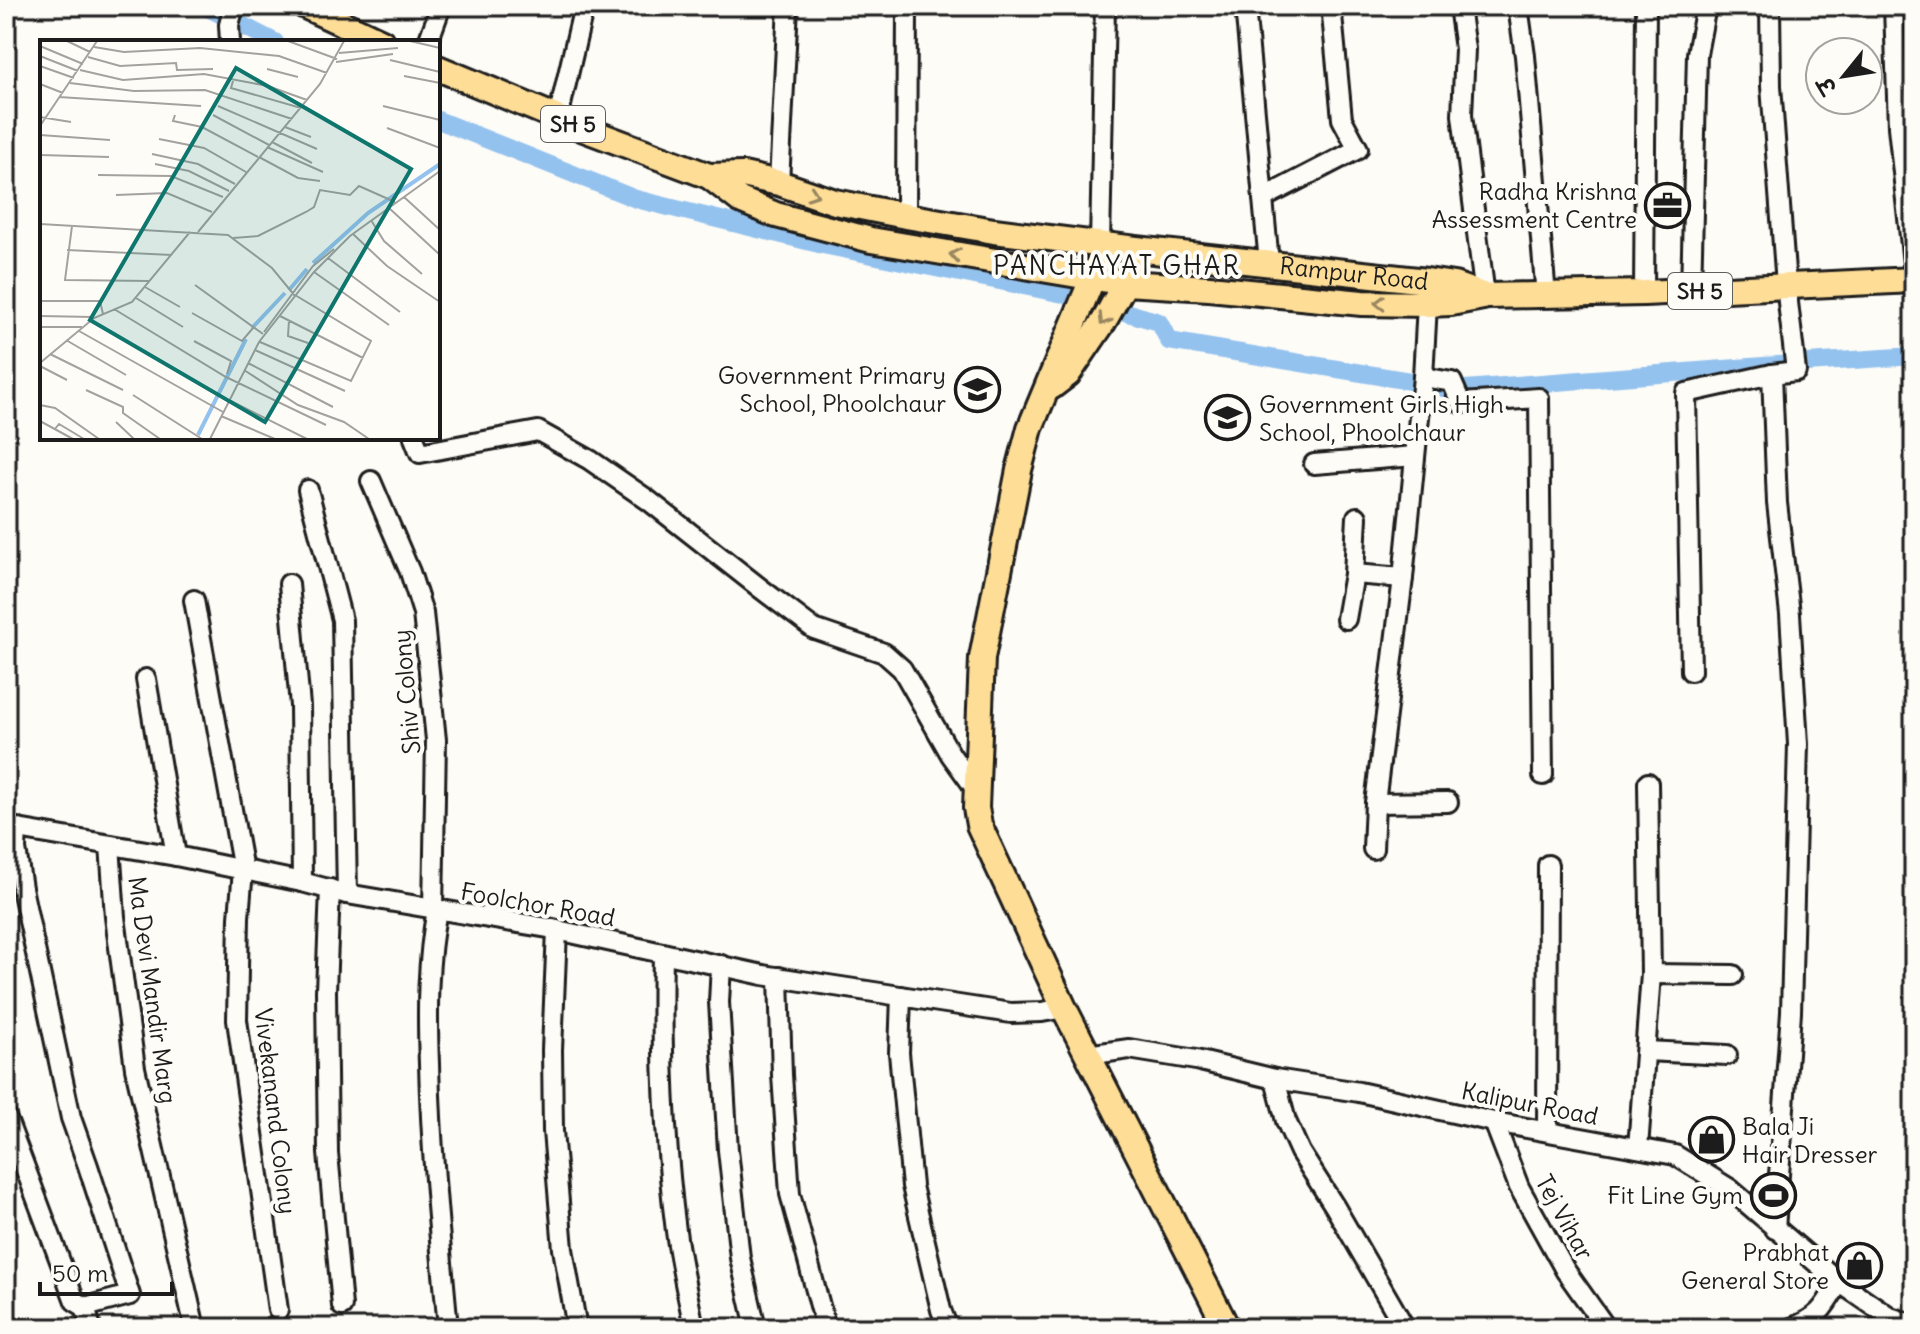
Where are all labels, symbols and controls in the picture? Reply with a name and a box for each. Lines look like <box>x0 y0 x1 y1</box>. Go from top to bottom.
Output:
north arrow <box>1804 36 1884 116</box>
inset map <box>40 40 440 440</box>
text: उ <box>1810 71 1843 101</box>
road number: SH 5 <box>541 106 605 142</box>
place label: Radha Krishna Assessment Centre <box>1432 176 1637 234</box>
office icon: Radha Krishna Assessment Centre <box>1644 181 1692 229</box>
one-way arrow <box>805 185 819 201</box>
one-way arrow <box>948 247 962 264</box>
district label: PANCHAYAT GHAR <box>993 249 1241 282</box>
street label: Rampur Road <box>1278 250 1430 296</box>
road number: SH 5 <box>1668 273 1732 309</box>
one-way arrow <box>1373 295 1386 312</box>
one-way arrow <box>1099 311 1114 326</box>
place label: Government Primary School, Phoolchaur <box>718 360 946 418</box>
school or university icon: Government Primary School, Phoolchaur <box>953 365 1001 413</box>
place label: Government Girls High School, Phoolchaur <box>1259 389 1504 447</box>
school or university icon: Government Girls High School, Phoolchaur <box>1204 394 1252 442</box>
street label: Shiv Colony <box>386 628 426 756</box>
street label: Ma Devi Mandir Marg <box>122 874 184 1106</box>
street label: Foolchor Road <box>458 876 618 932</box>
street label: Vivekanand Colony <box>248 1006 304 1216</box>
street label: Kalipur Road <box>1459 1075 1601 1131</box>
place label: Bala Ji Hair Dresser <box>1742 1111 1878 1169</box>
shop icon: Bala Ji Hair Dresser <box>1687 1116 1735 1164</box>
street label: Tej Vihar <box>1529 1169 1601 1265</box>
sports icon: Fit Line Gym <box>1750 1171 1798 1219</box>
place label: Fit Line Gym <box>1607 1180 1743 1210</box>
place label: Prabhat General Store <box>1681 1237 1829 1295</box>
shop icon: Prabhat General Store <box>1836 1242 1884 1290</box>
scale bar <box>40 1246 172 1296</box>
text: 50 m <box>52 1258 108 1288</box>

